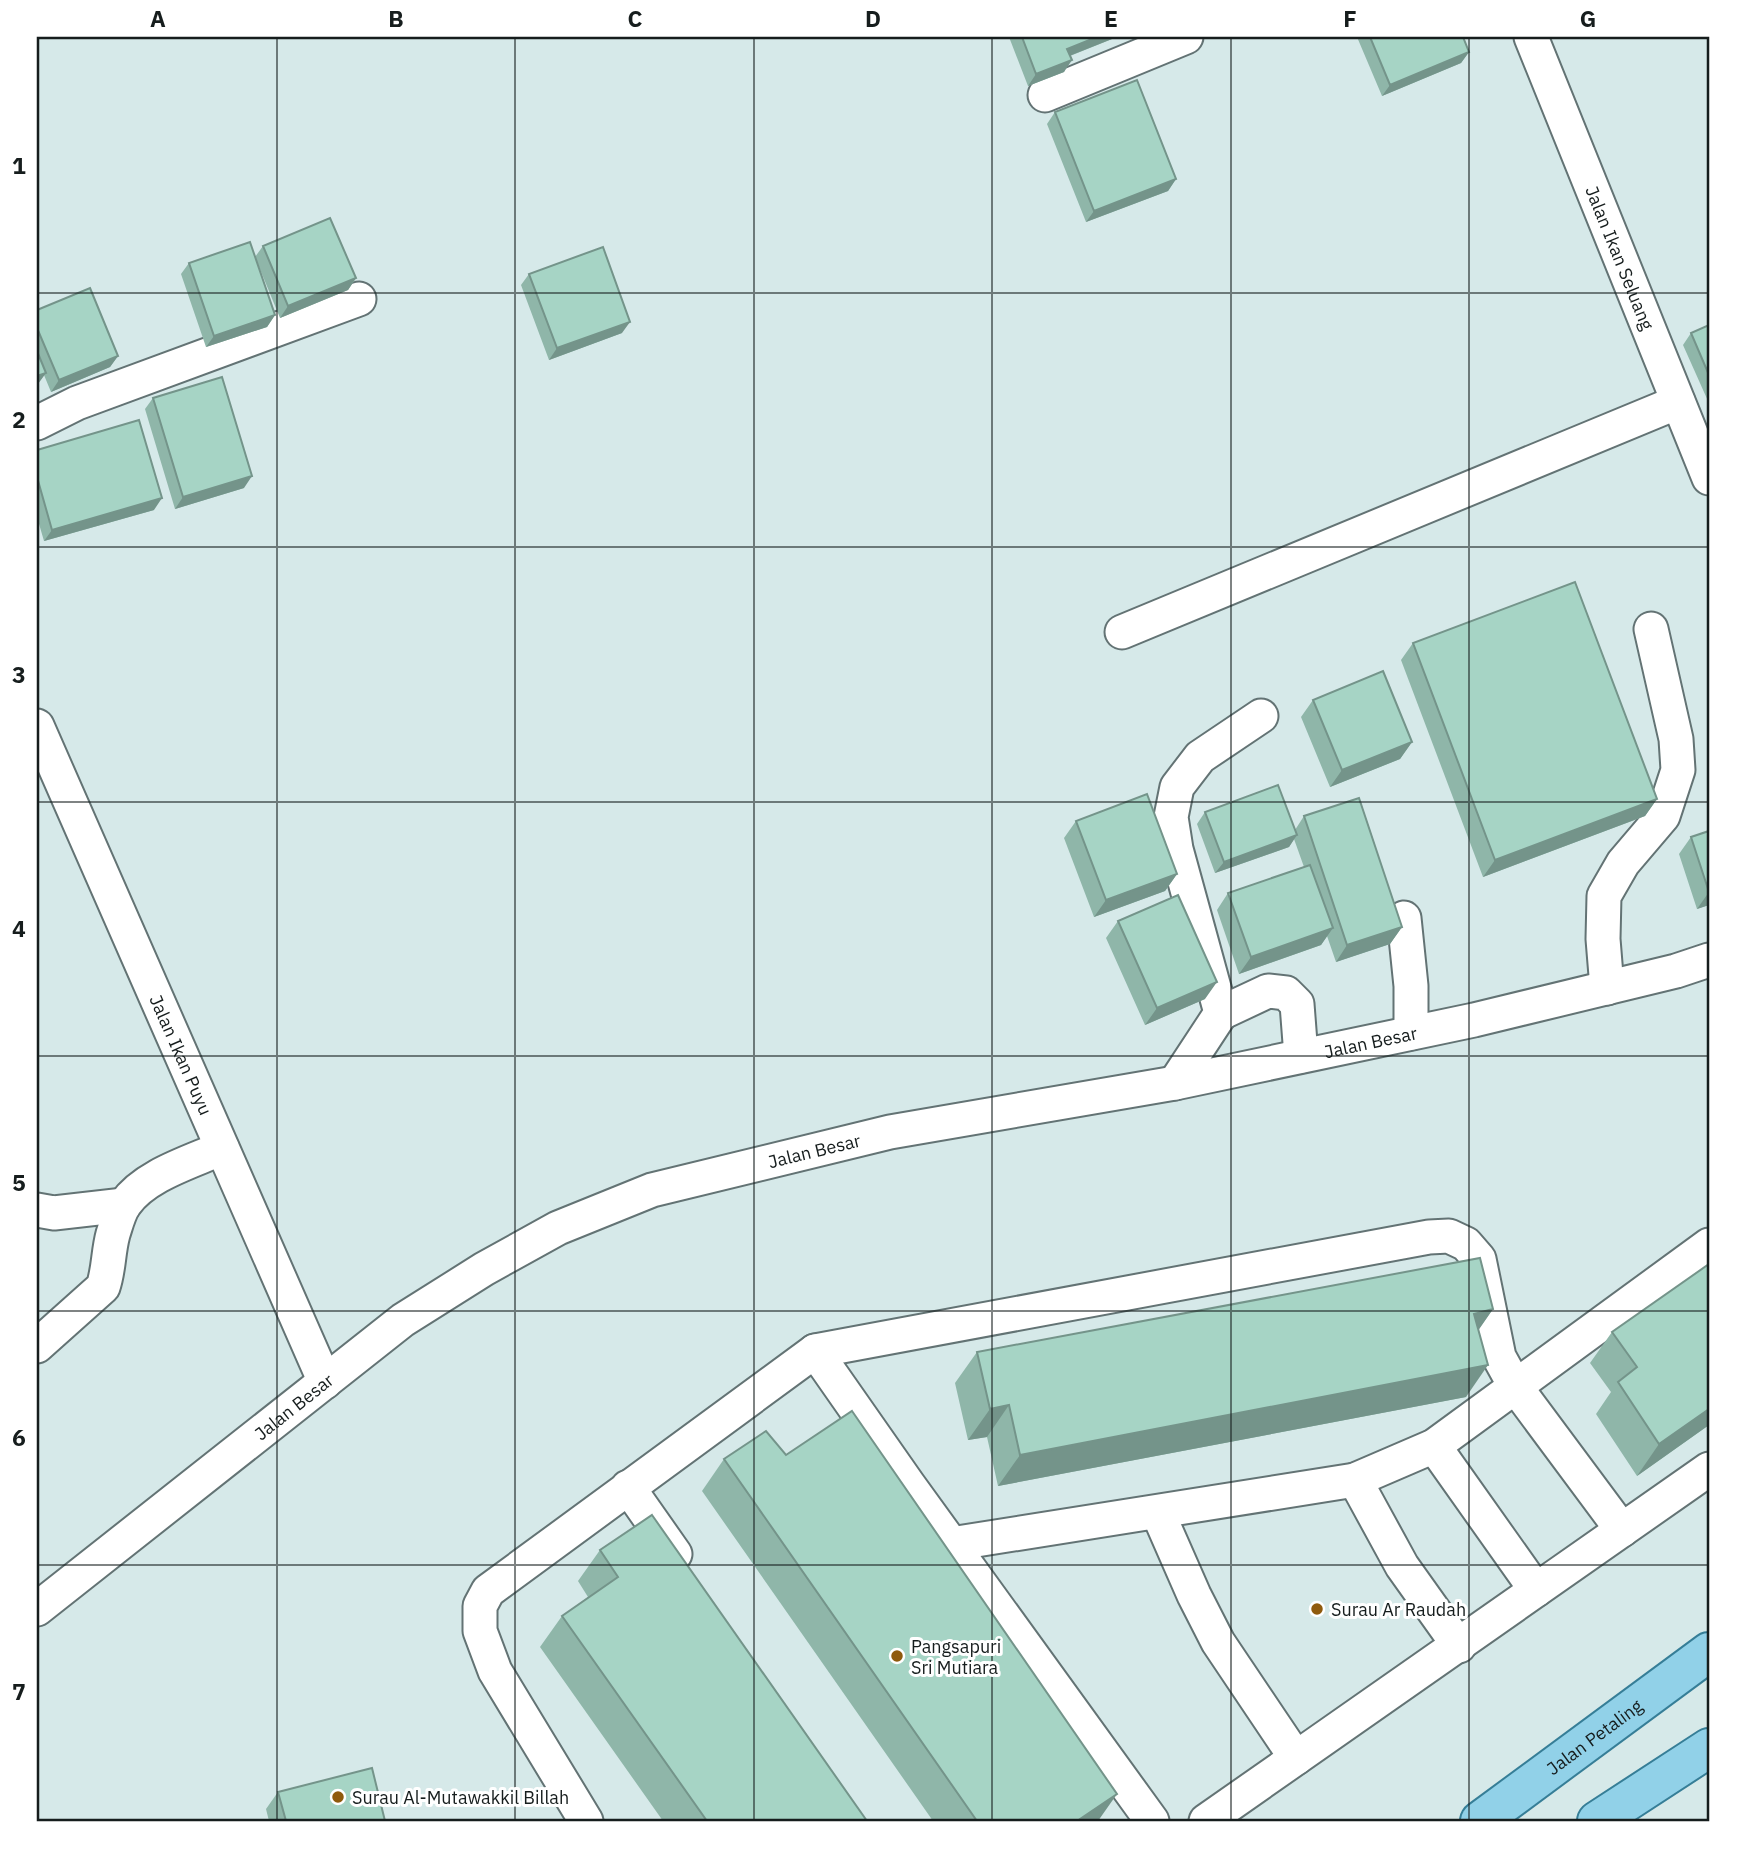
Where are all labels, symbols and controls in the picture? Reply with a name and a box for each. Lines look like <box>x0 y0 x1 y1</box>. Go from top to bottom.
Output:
text: A <box>150 3 166 33</box>
text: B <box>388 3 404 33</box>
text: C <box>628 3 643 33</box>
text: D <box>865 3 881 33</box>
text: E <box>1104 3 1118 33</box>
text: F <box>1343 3 1357 33</box>
text: G <box>1580 3 1596 33</box>
text: 1 <box>12 150 26 180</box>
street label: Jalan Ikan Seluang <box>1581 182 1660 334</box>
text: 2 <box>12 404 26 434</box>
text: 3 <box>12 659 26 689</box>
text: 4 <box>12 913 26 943</box>
street label: Jalan Ikan Puyu <box>145 991 218 1118</box>
street label: Jalan Besar <box>1322 1021 1419 1063</box>
street label: Jalan Besar <box>766 1128 863 1173</box>
text: 5 <box>12 1167 26 1197</box>
street label: Jalan Besar <box>249 1368 338 1445</box>
text: 6 <box>12 1422 26 1452</box>
place label: Surau Ar Raudah <box>1331 1598 1466 1621</box>
marker: Surau Ar Raudah <box>1309 1601 1325 1617</box>
place label: Pangsapuri Sri Mutiara <box>911 1635 1001 1679</box>
marker: Pangsapuri Sri Mutiara <box>889 1648 905 1664</box>
text: 7 <box>12 1676 26 1706</box>
street label: Jalan Petaling <box>1542 1693 1647 1780</box>
place label: Surau Al-Mutawakkil Billah <box>352 1786 569 1809</box>
marker: Surau Al-Mutawakkil Billah <box>330 1789 346 1805</box>

